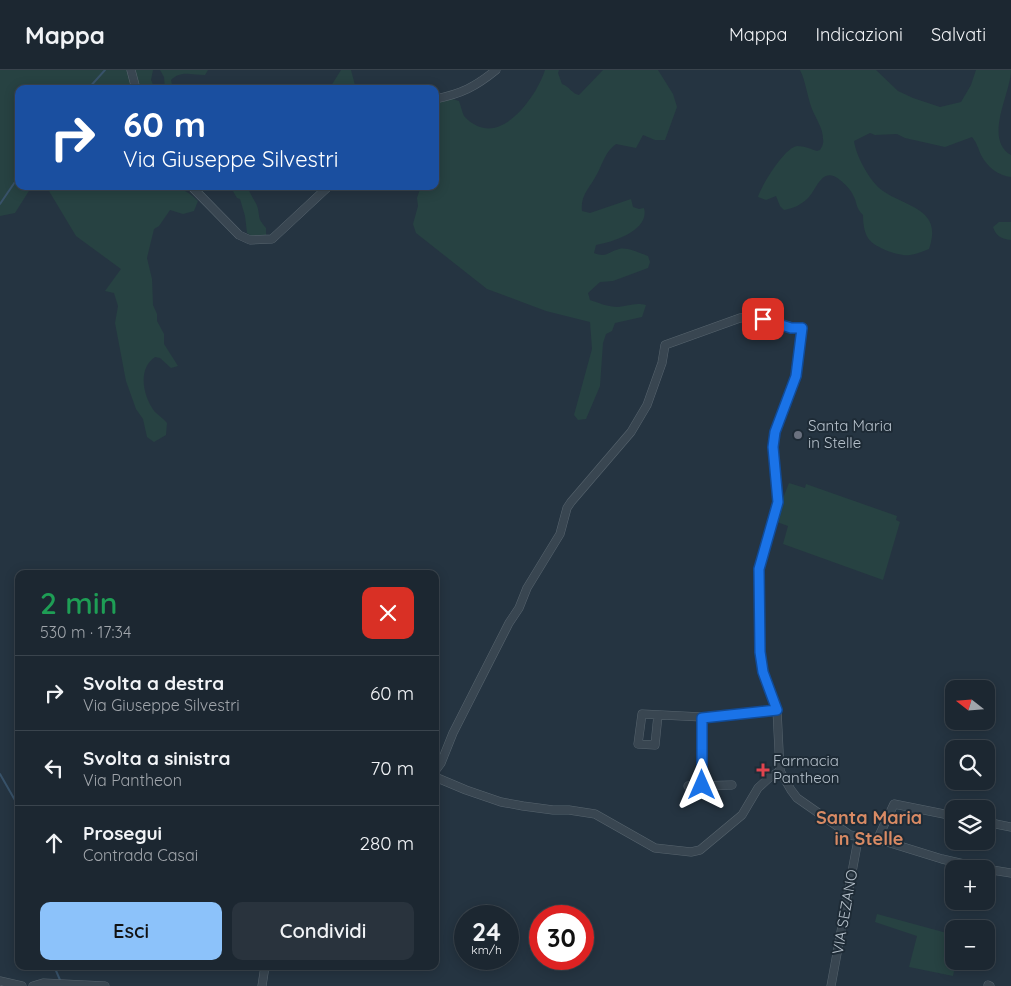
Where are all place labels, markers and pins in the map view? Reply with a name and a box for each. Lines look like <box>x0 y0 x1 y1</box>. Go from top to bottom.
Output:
pin <box>742 298 784 340</box>
place label: Santa Maria in Stelle <box>808 416 892 452</box>
marker: Santa Maria in Stelle <box>792 429 804 441</box>
place label: Farmacia Pantheon <box>773 751 839 787</box>
marker: Farmacia Pantheon <box>757 764 769 776</box>

